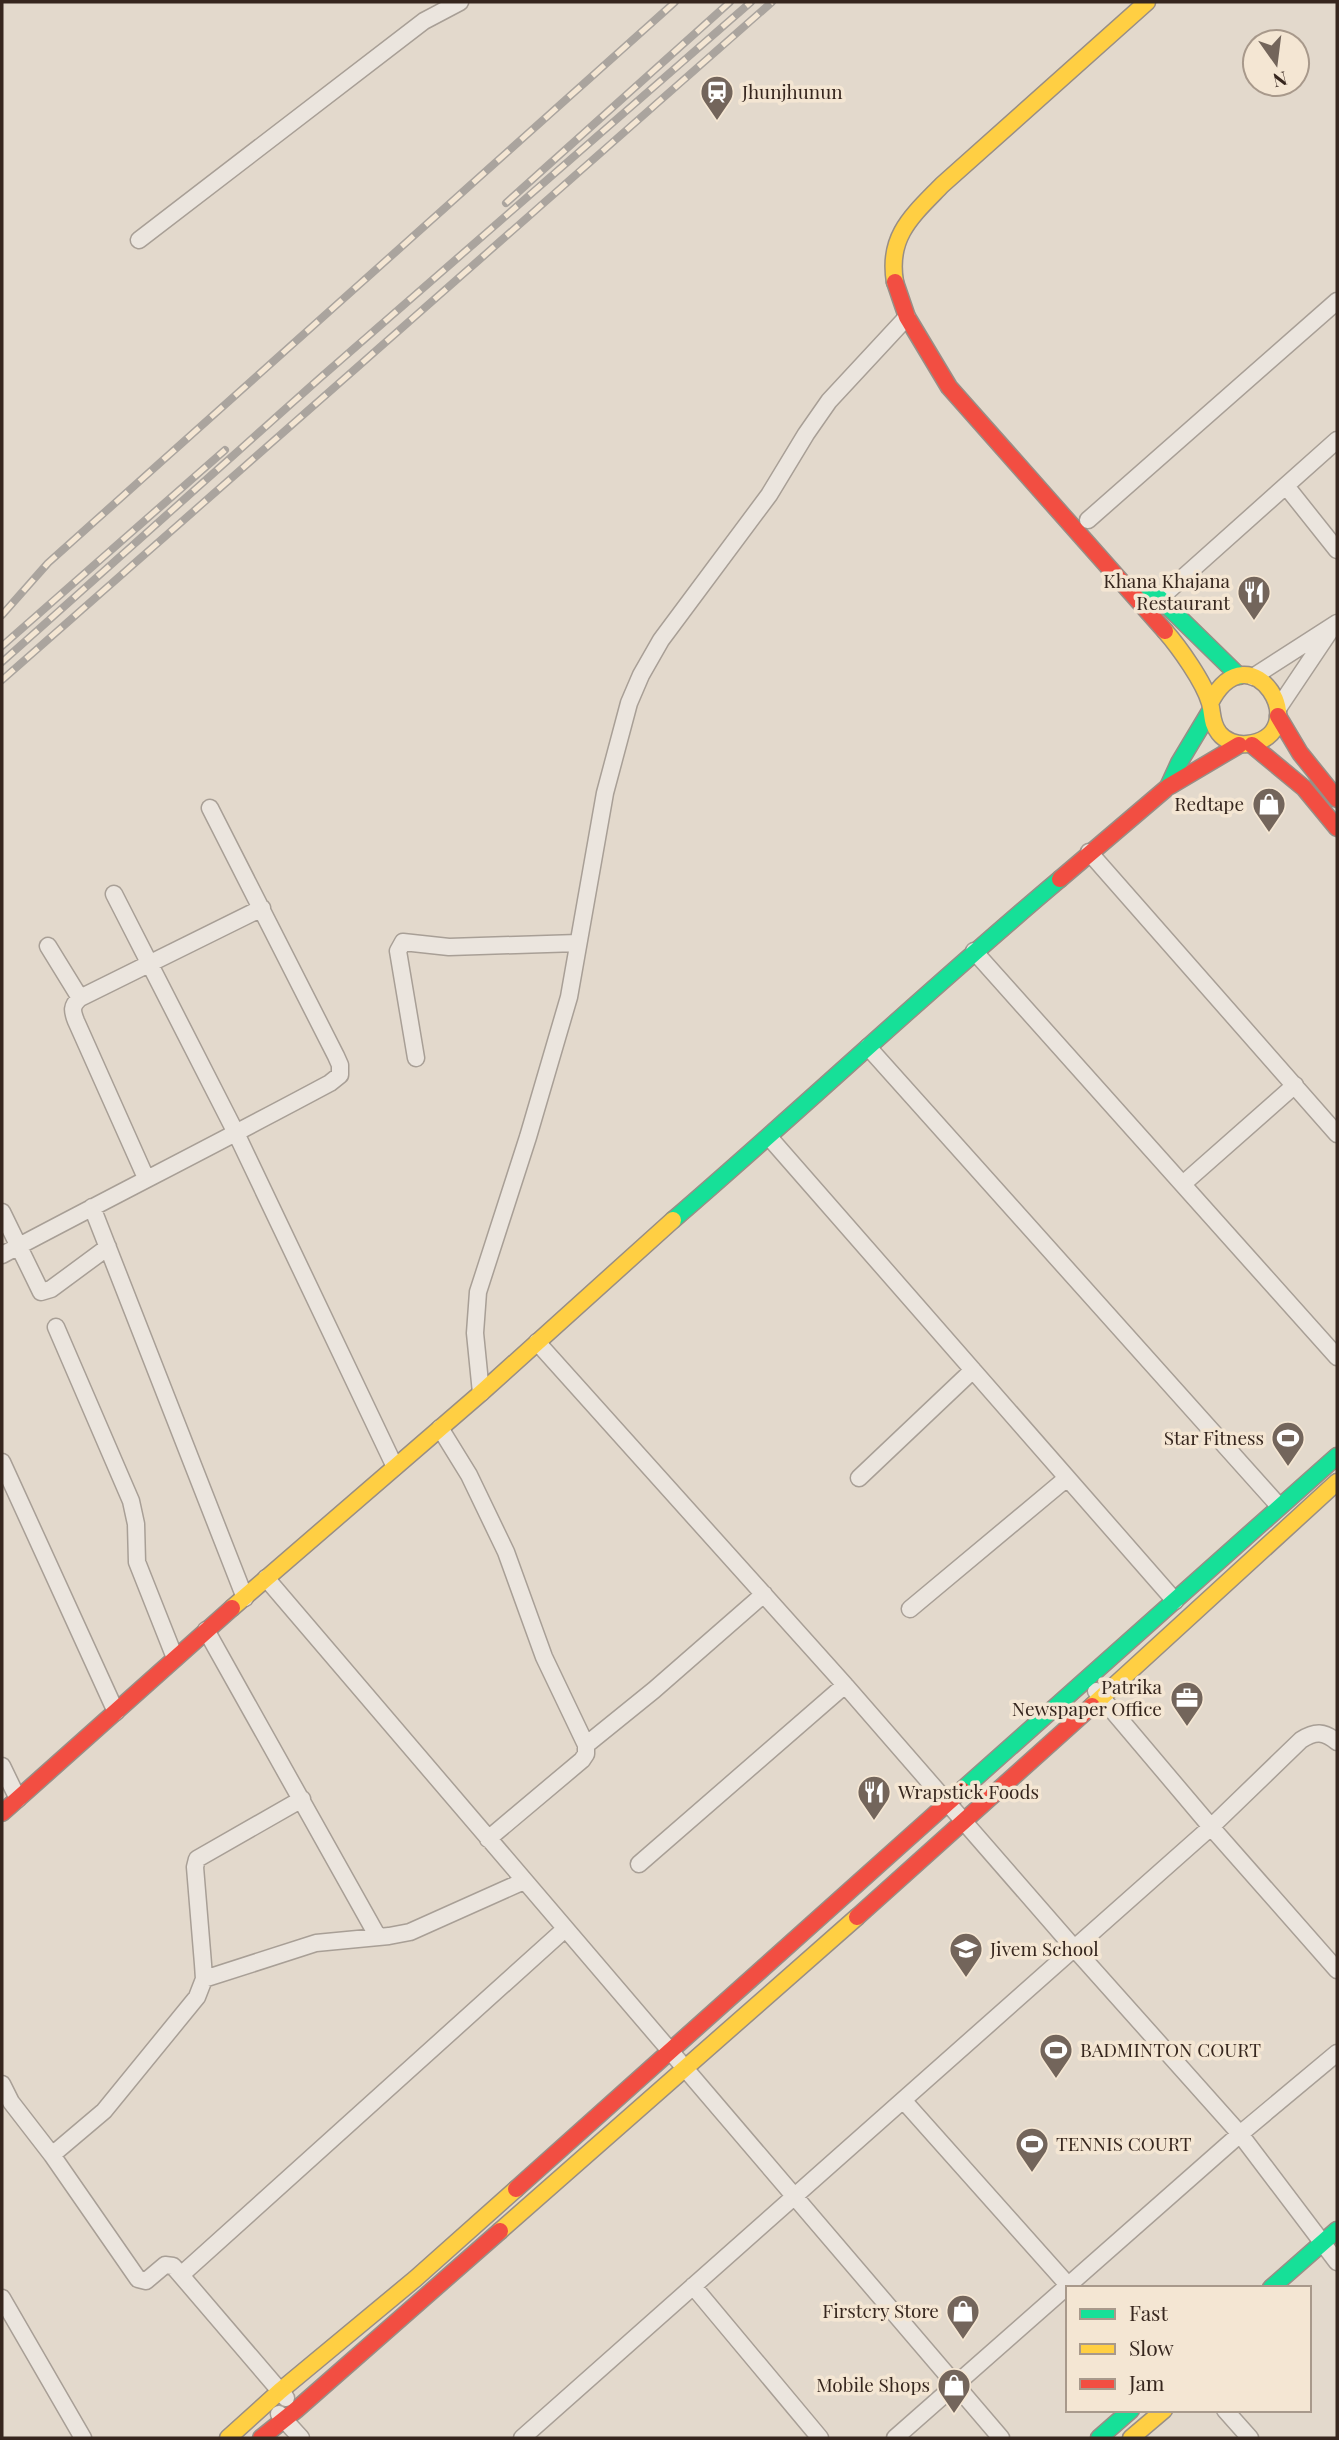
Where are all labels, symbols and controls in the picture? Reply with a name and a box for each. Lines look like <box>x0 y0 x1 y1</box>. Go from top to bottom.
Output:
north arrow <box>1241 28 1311 98</box>
text: N <box>1270 66 1290 95</box>
station icon: Jhunjhunun <box>698 73 736 122</box>
place label: Jhunjhunun <box>741 78 843 104</box>
place label: Khana Khajana Restaurant <box>1103 567 1231 615</box>
restaurant icon: Khana Khajana Restaurant <box>1235 573 1273 622</box>
shop icon: Redtape <box>1250 785 1288 834</box>
place label: Redtape <box>1174 790 1244 816</box>
sports icon: Star Fitness <box>1269 1419 1307 1468</box>
place label: Star Fitness <box>1164 1424 1264 1450</box>
place label: Patrika Newspaper Office <box>1012 1673 1163 1721</box>
office icon: Patrika Newspaper Office <box>1168 1679 1206 1728</box>
restaurant icon: Wrapstick Foods <box>855 1773 893 1822</box>
place label: Wrapstick Foods <box>897 1778 1039 1804</box>
school or university icon: Jivem School <box>947 1930 985 1979</box>
place label: Jivem School <box>989 1935 1099 1961</box>
sports icon: BADMINTON COURT <box>1037 2031 1075 2080</box>
place label: BADMINTON COURT <box>1080 2036 1261 2062</box>
sports icon: TENNIS COURT <box>1013 2125 1051 2174</box>
place label: TENNIS COURT <box>1056 2130 1192 2156</box>
legend <box>1066 2286 1311 2412</box>
shop icon: Firstcry Store <box>944 2292 982 2341</box>
place label: Firstcry Store <box>822 2297 939 2323</box>
text: Fast <box>1129 2298 1168 2326</box>
text: Slow <box>1129 2333 1174 2361</box>
shop icon: Mobile Shops <box>935 2366 973 2415</box>
text: Jam <box>1128 2368 1165 2396</box>
place label: Mobile Shops <box>816 2371 930 2397</box>

